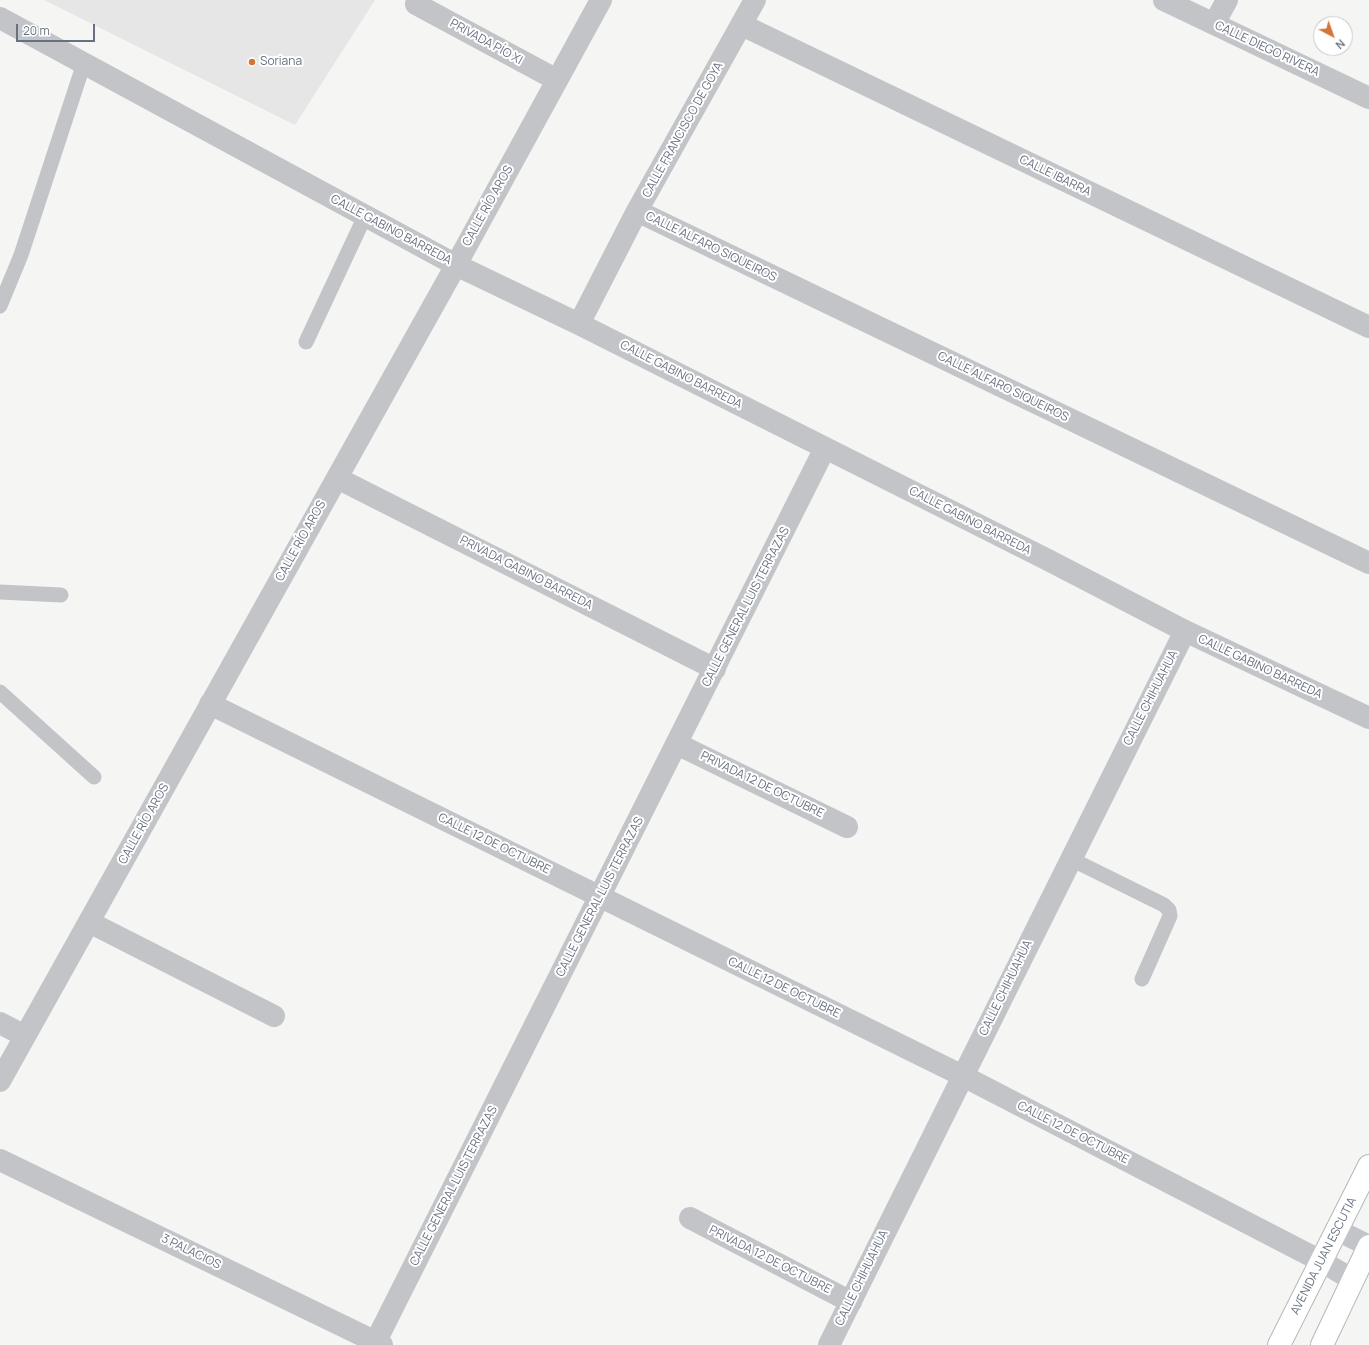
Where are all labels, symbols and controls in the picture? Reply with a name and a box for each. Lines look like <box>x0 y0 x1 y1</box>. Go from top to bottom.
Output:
scale bar <box>18 16 97 42</box>
street label: PRIVADA PÍO XI <box>447 16 525 68</box>
north arrow <box>1313 16 1353 56</box>
street label: CALLE DIEGO RIVERA <box>1212 18 1322 80</box>
text: 20 m <box>23 22 50 39</box>
text: N <box>1333 36 1348 53</box>
place label: Soriana <box>260 55 302 69</box>
marker: Soriana <box>247 57 257 67</box>
street label: CALLE FRANCISCO DE GOYA <box>640 60 726 200</box>
street label: CALLE IBARRA <box>1017 152 1093 200</box>
street label: CALLE RÍO AROS <box>460 163 516 249</box>
street label: CALLE GABINO BARREDA <box>328 192 454 268</box>
street label: CALLE ALFARO SIQUEIROS <box>643 209 779 285</box>
street label: CALLE GABINO BARREDA <box>618 338 744 412</box>
street label: CALLE ALFARO SIQUEIROS <box>935 349 1071 425</box>
street label: CALLE GABINO BARREDA <box>907 484 1033 558</box>
street label: CALLE RÍO AROS <box>273 498 329 584</box>
street label: CALLE GENERAL LUIS TERRAZAS <box>699 525 793 689</box>
street label: PRIVADA GABINO BARREDA <box>457 533 595 613</box>
street label: CALLE GABINO BARREDA <box>1196 632 1324 702</box>
street label: CALLE CHIHUAHUA <box>1121 648 1181 748</box>
street label: PRIVADA 12 DE OCTUBRE <box>698 749 826 821</box>
street label: CALLE RÍO AROS <box>116 781 172 867</box>
street label: CALLE 12 DE OCTUBRE <box>435 811 553 877</box>
street label: CALLE GENERAL LUIS TERRAZAS <box>553 815 647 979</box>
street label: CALLE CHIHUAHUA <box>977 938 1035 1038</box>
street label: CALLE 12 DE OCTUBRE <box>725 955 843 1021</box>
street label: CALLE 12 DE OCTUBRE <box>1015 1099 1131 1167</box>
street label: CALLE GENERAL LUIS TERRAZAS <box>407 1104 501 1268</box>
street label: AVENIDA JUAN ESCUTIA <box>1288 1195 1360 1317</box>
street label: PRIVADA 12 DE OCTUBRE <box>706 1223 834 1297</box>
street label: CALLE CHIHUAHUA <box>833 1228 891 1328</box>
street label: 3 PALACIOS <box>159 1231 223 1273</box>

